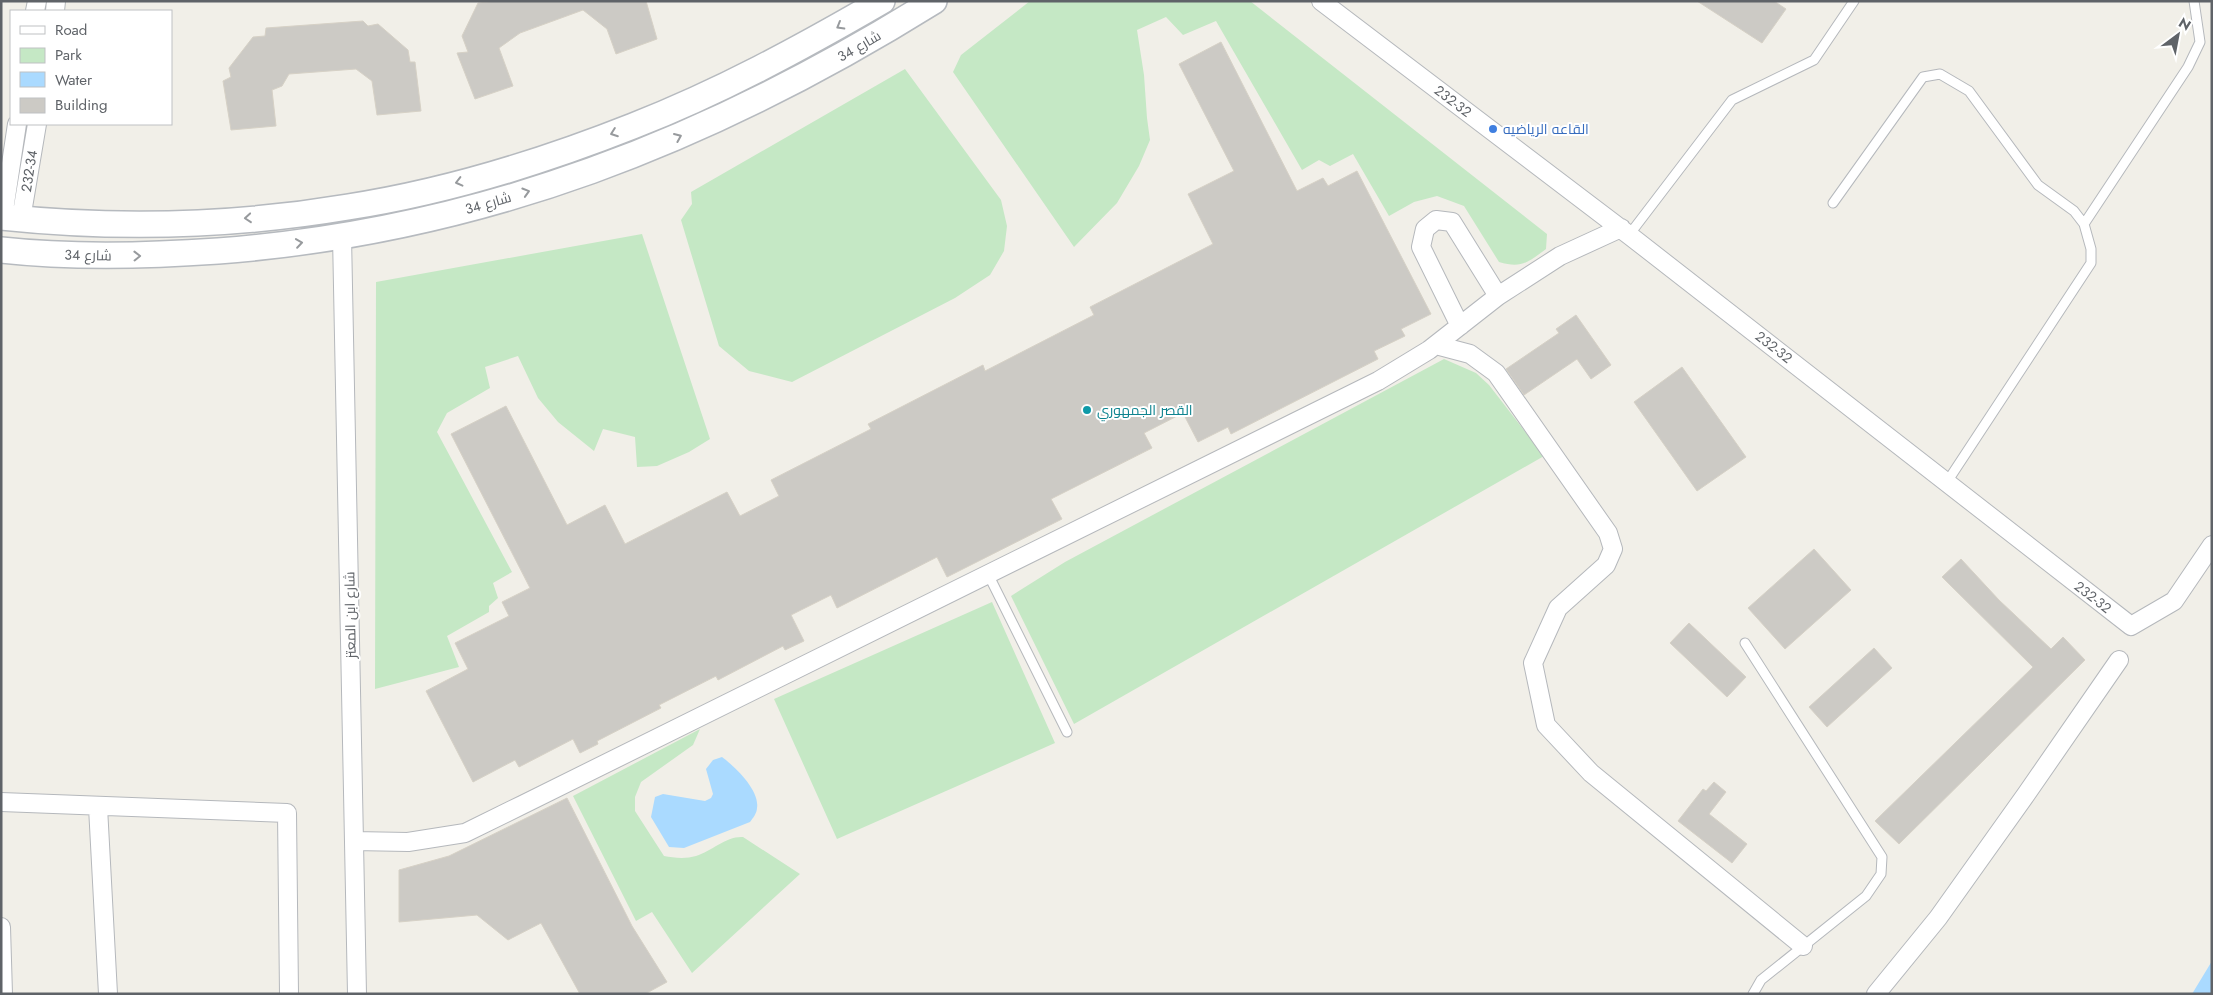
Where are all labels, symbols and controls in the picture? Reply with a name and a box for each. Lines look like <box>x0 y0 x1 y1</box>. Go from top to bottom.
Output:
legend <box>10 10 172 125</box>
north arrow <box>2153 10 2203 60</box>
text: N <box>2175 13 2195 35</box>
text: Road <box>55 19 87 41</box>
one-way arrow <box>836 19 845 29</box>
street label: شارع 34 <box>834 26 884 66</box>
text: Park <box>55 44 82 66</box>
text: Water <box>55 69 93 91</box>
street label: 232-32 <box>1430 80 1476 122</box>
text: Building <box>55 94 107 116</box>
place label: القاعه الرياضيه <box>1503 119 1589 139</box>
marker: القاعه الرياضيه <box>1487 123 1499 135</box>
one-way arrow <box>610 127 619 137</box>
one-way arrow <box>673 132 682 143</box>
street label: 232-34 <box>16 149 42 193</box>
one-way arrow <box>455 176 464 187</box>
street label: شارع 34 <box>463 187 513 219</box>
one-way arrow <box>521 188 530 198</box>
one-way arrow <box>243 213 251 224</box>
one-way arrow <box>295 238 304 248</box>
street label: شارع 34 <box>64 245 112 265</box>
one-way arrow <box>134 250 142 261</box>
street label: 232-32 <box>1751 326 1797 368</box>
place label: القصر الجمهوري <box>1097 400 1193 422</box>
marker: القصر الجمهوري <box>1081 404 1093 416</box>
street label: شارع ابن المعتز <box>339 571 361 660</box>
street label: 232-32 <box>2070 576 2116 618</box>

